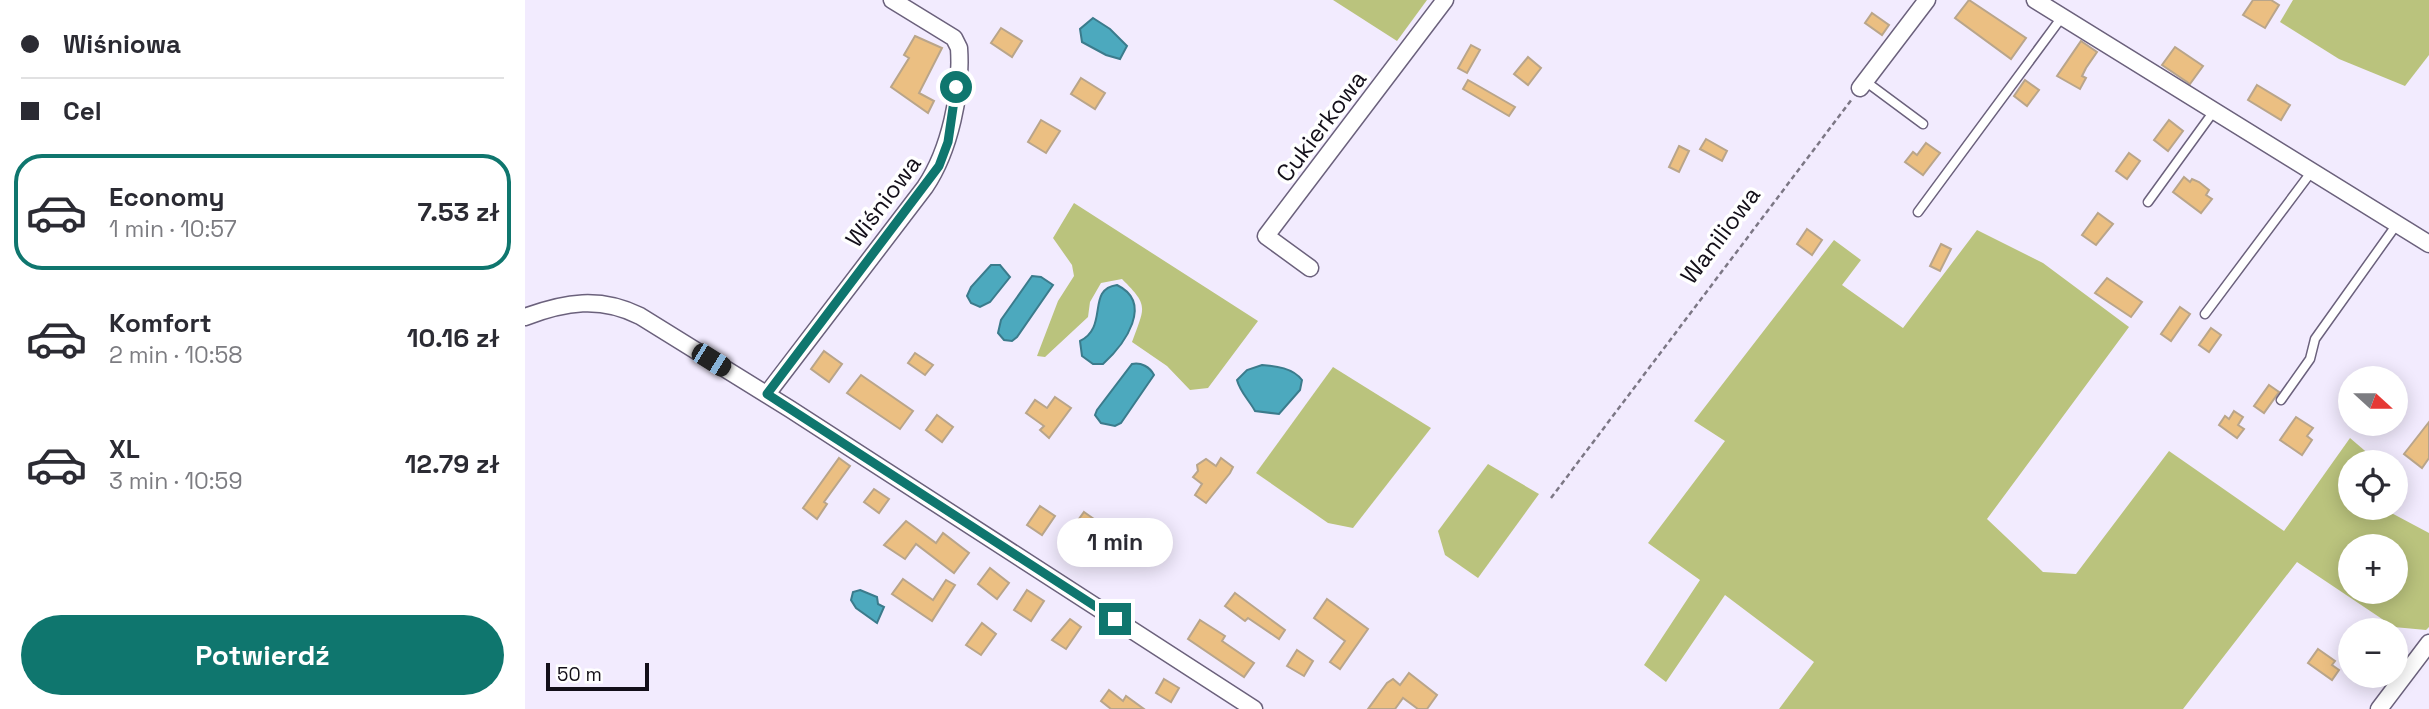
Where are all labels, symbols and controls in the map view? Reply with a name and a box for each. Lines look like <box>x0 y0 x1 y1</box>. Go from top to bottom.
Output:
text: Wiśniowa <box>63 27 181 61</box>
street label: Cukierkowa <box>1269 64 1373 188</box>
route start <box>940 71 972 103</box>
text: Cel <box>63 94 102 128</box>
street label: Wiśniowa <box>838 149 928 253</box>
text: Economy <box>109 180 225 214</box>
street label: Waniliowa <box>1673 180 1767 290</box>
icon: car <box>25 181 88 244</box>
text: 7.53 zł <box>418 195 500 229</box>
text: 1 min · 10:57 <box>109 214 237 244</box>
text: Komfort <box>109 306 212 340</box>
icon: car <box>25 307 88 370</box>
text: 10.16 zł <box>407 321 500 355</box>
text: 2 min · 10:58 <box>109 340 243 370</box>
car <box>688 340 735 380</box>
north arrow <box>2338 366 2408 436</box>
map controls <box>2338 366 2408 688</box>
text: XL <box>109 432 140 466</box>
icon: car <box>25 433 88 496</box>
text: 12.79 zł <box>405 447 500 481</box>
button: locate <box>2338 450 2408 520</box>
text: 3 min · 10:59 <box>109 466 242 496</box>
callout: 1 min <box>1057 518 1173 566</box>
text: 1 min <box>1087 527 1143 557</box>
button: + <box>2338 534 2408 604</box>
route end <box>1099 603 1131 635</box>
button: Potwierdź <box>21 615 504 695</box>
button: − <box>2338 618 2408 688</box>
scale bar <box>546 660 649 692</box>
text: 50 m <box>557 662 602 687</box>

